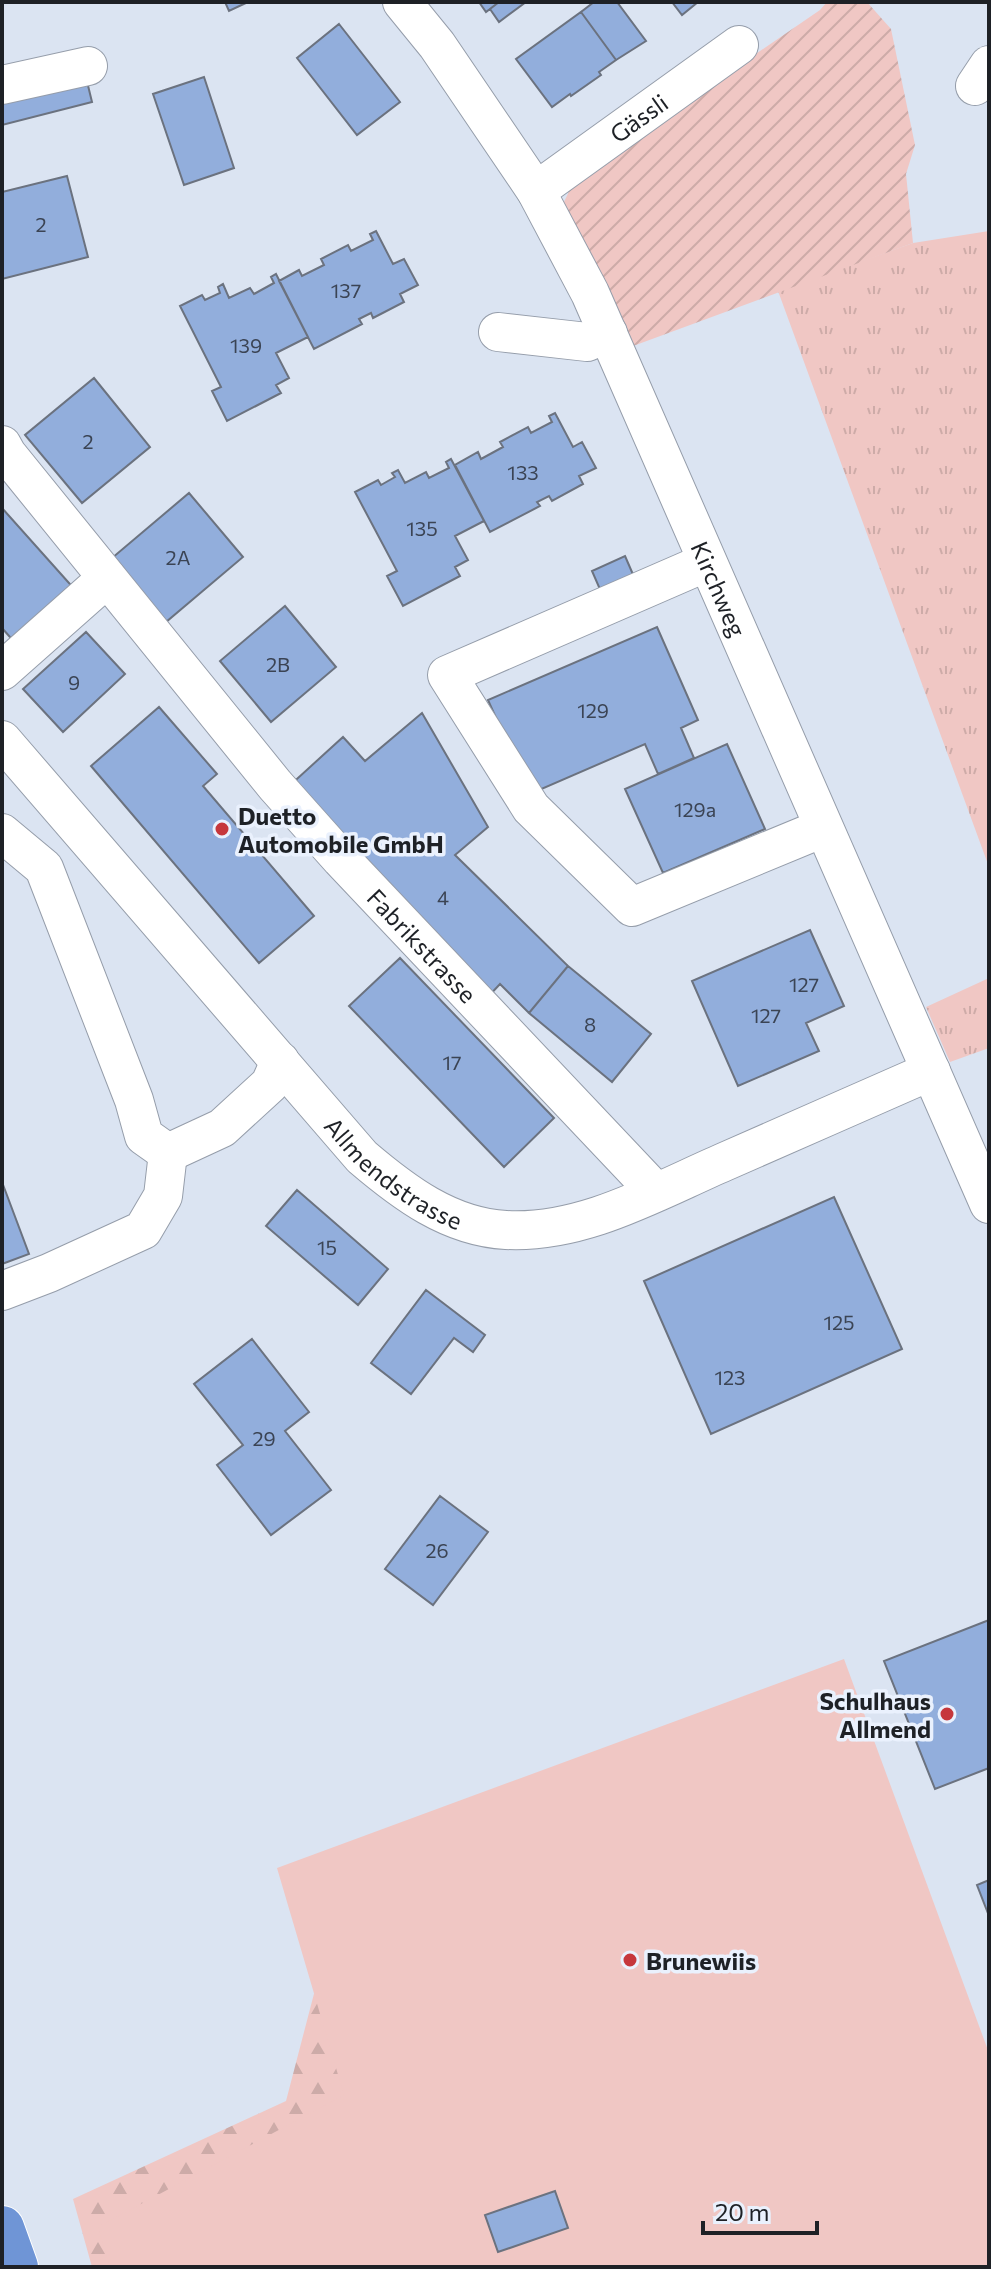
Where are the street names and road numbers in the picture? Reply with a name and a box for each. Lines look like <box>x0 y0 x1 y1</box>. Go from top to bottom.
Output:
street label: Gässli <box>604 87 673 148</box>
street label: Kirchweg <box>686 536 753 641</box>
street label: Fabrikstrasse <box>362 882 483 1008</box>
street label: Allmendstrasse <box>319 1111 467 1234</box>

